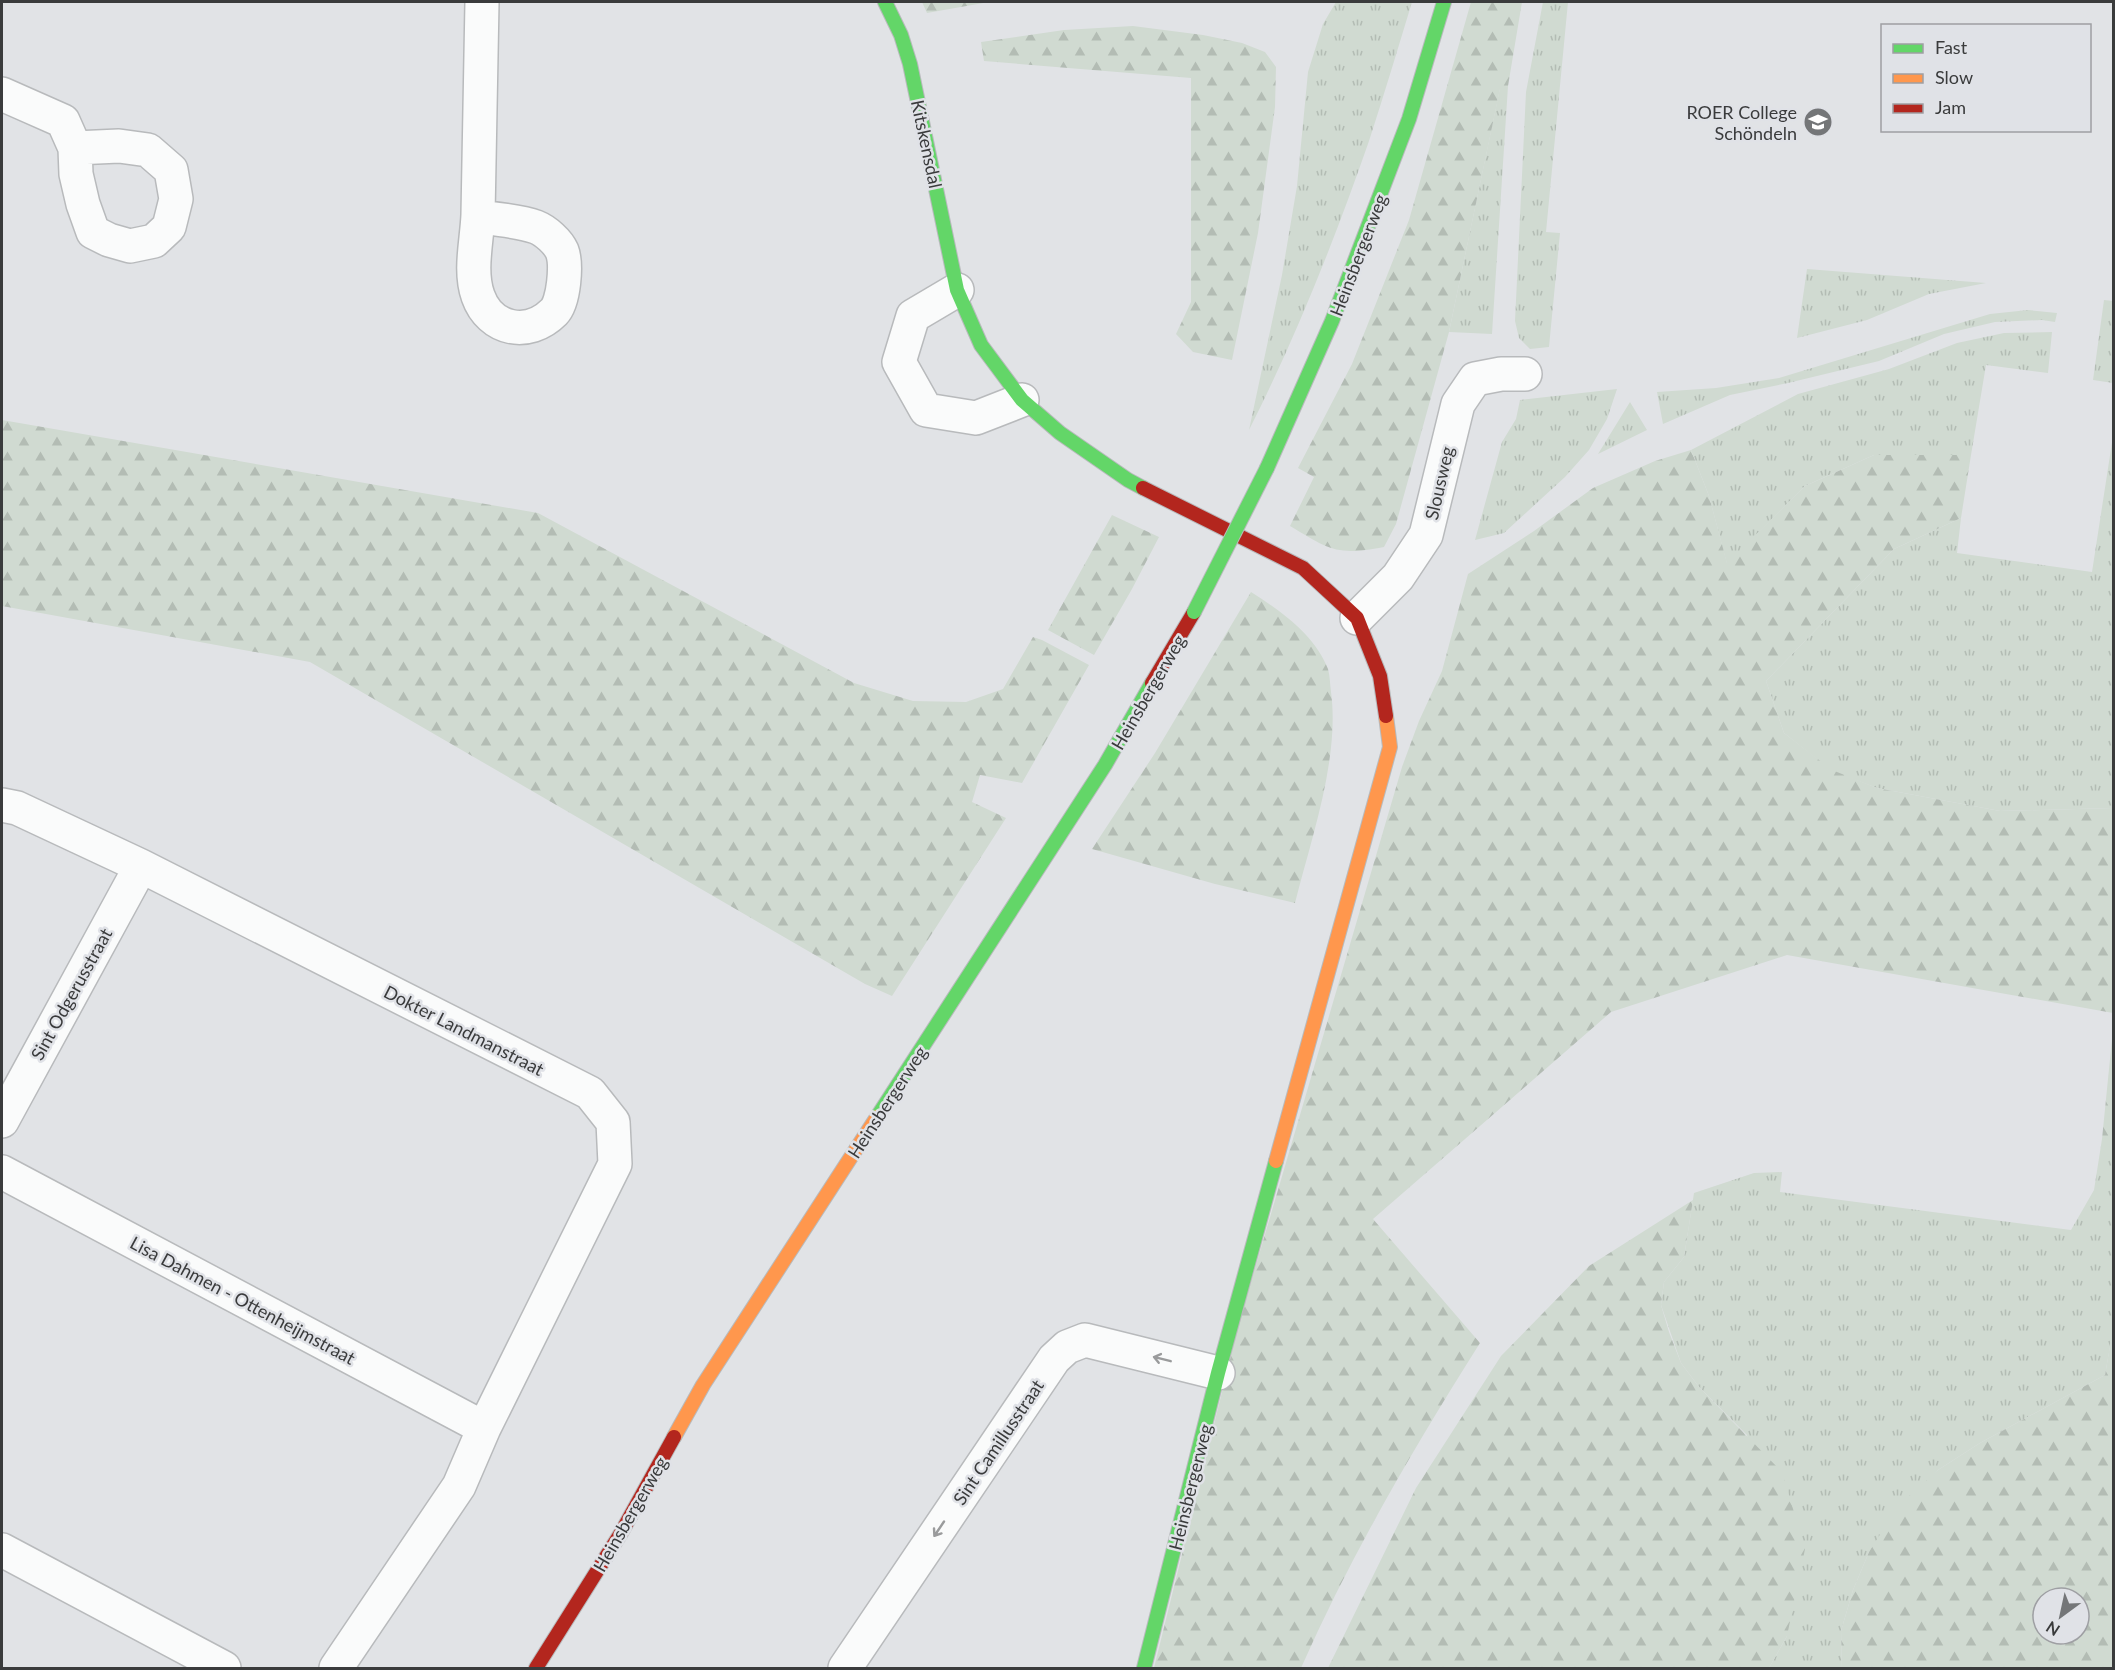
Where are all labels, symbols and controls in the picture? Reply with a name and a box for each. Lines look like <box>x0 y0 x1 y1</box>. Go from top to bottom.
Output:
legend <box>1881 24 2091 132</box>
text: Fast <box>1935 36 1968 58</box>
text: Slow <box>1935 66 1973 88</box>
text: Jam <box>1935 96 1966 118</box>
street label: Kitskensdal <box>907 98 947 190</box>
place label: ROER College Schöndeln <box>1686 101 1797 144</box>
school or university icon: ROER College Schöndeln <box>1802 106 1834 138</box>
street label: Heinsbergerweg <box>1325 191 1391 319</box>
street label: Slousweg <box>1420 444 1458 522</box>
street label: Heinsbergerweg <box>1106 631 1190 753</box>
street label: Sint Odgerusstraat <box>26 924 117 1064</box>
street label: Dokter Landmanstraat <box>380 980 548 1080</box>
street label: Heinsbergerweg <box>843 1042 931 1162</box>
street label: Lisa Dahmen - Ottenheijmstraat <box>127 1231 360 1369</box>
one-way arrow <box>1152 1352 1171 1364</box>
street label: Sint Camillusstraat <box>948 1375 1048 1509</box>
street label: Heinsbergerweg <box>1164 1422 1216 1552</box>
street label: Heinsbergerweg <box>588 1453 672 1575</box>
one-way arrow <box>933 1520 945 1537</box>
north arrow <box>2031 1586 2091 1646</box>
text: N <box>2042 1618 2063 1640</box>

